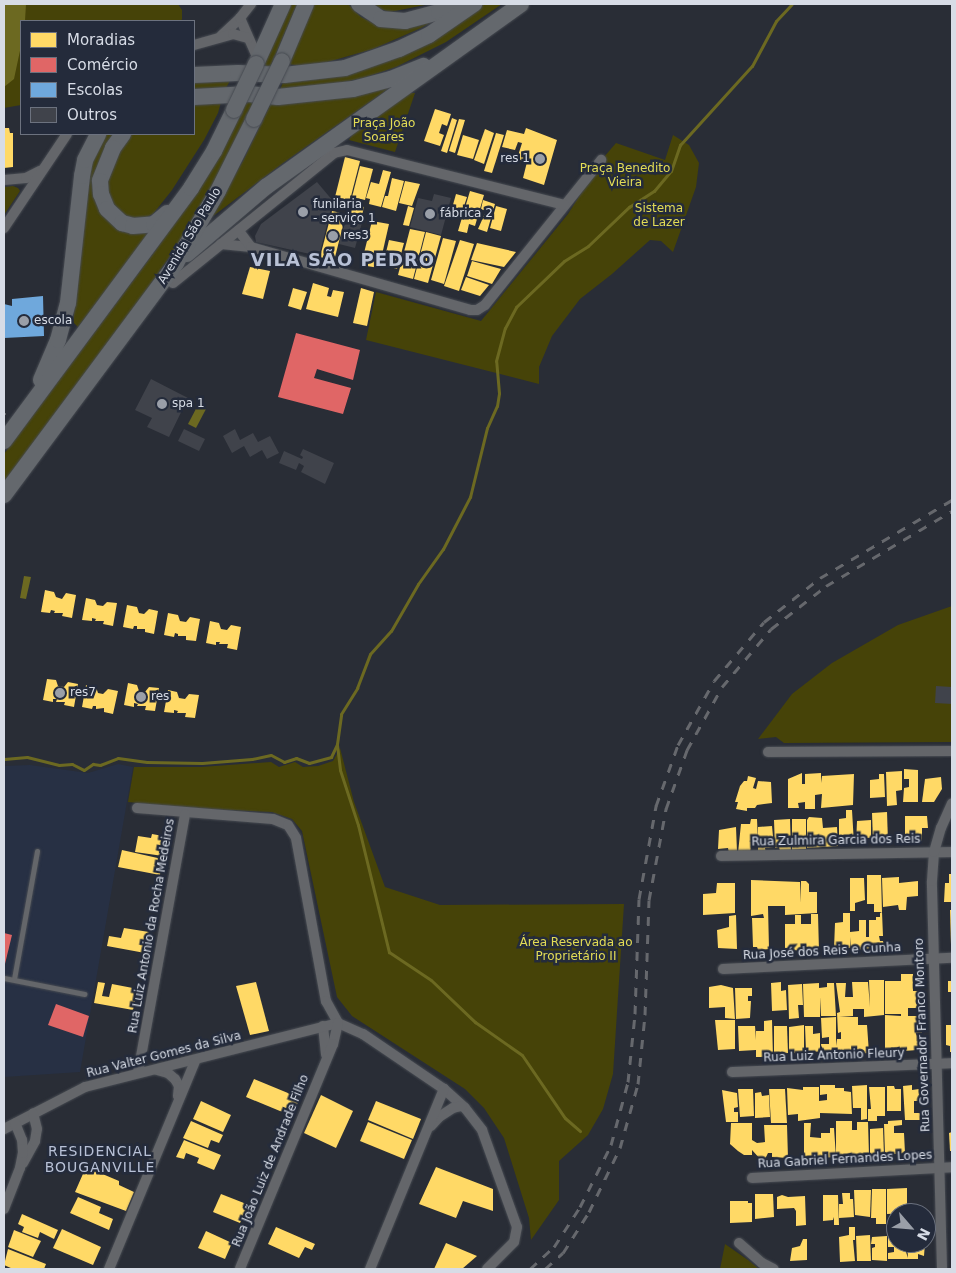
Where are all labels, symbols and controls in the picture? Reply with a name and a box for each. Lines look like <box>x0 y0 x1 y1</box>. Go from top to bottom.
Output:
legend <box>20 20 195 135</box>
text: Moradias <box>67 31 135 49</box>
text: Comércio <box>67 56 138 74</box>
text: Escolas <box>67 81 123 99</box>
text: Outros <box>67 106 117 124</box>
park label: Praça João Soares <box>353 117 415 145</box>
place label: res 1 <box>500 152 530 166</box>
marker: res 1 <box>534 153 546 165</box>
park label: Praça Benedito Vieira <box>580 162 670 190</box>
street label: Avenida São Paulo <box>155 185 225 287</box>
place label: funilaria - serviço 1 <box>313 198 376 226</box>
park label: Sistema de Lazer <box>633 202 685 230</box>
marker: funilaria - serviço 1 <box>297 206 309 218</box>
place label: fábrica 2 <box>440 207 493 221</box>
marker: fábrica 2 <box>424 208 436 220</box>
place label: res3 <box>343 229 369 243</box>
marker: res3 <box>327 230 339 242</box>
district label: VILA SÃO PEDRO <box>249 249 437 271</box>
place label: escola <box>34 314 72 328</box>
marker: escola <box>18 315 30 327</box>
place label: spa 1 <box>172 397 205 411</box>
marker: spa 1 <box>156 398 168 410</box>
place label: res7 <box>70 686 96 700</box>
marker: res7 <box>54 687 66 699</box>
place label: res <box>151 690 169 704</box>
marker: res <box>135 691 147 703</box>
street label: Rua Luiz Antonio da Rocha Medeiros <box>126 818 178 1034</box>
street label: Rua Zulmira Garcia dos Reis <box>751 832 921 850</box>
park label: Área Reservada ao Proprietário II <box>519 936 633 964</box>
street label: Rua Governador Franco Montoro <box>912 938 934 1132</box>
street label: Rua José dos Reis e Cunha <box>743 941 901 963</box>
street label: Rua Valter Gomes da Silva <box>85 1029 243 1081</box>
street label: Rua Luiz Antonio Fleury <box>763 1046 905 1066</box>
street label: Rua João Luiz de Andrade Filho <box>230 1073 312 1249</box>
district label: RESIDENCIAL BOUGANVILLE <box>43 1143 157 1176</box>
street label: Rua Gabriel Fernandes Lopes <box>757 1148 933 1172</box>
north arrow <box>886 1203 936 1253</box>
text: N <box>914 1226 933 1243</box>

